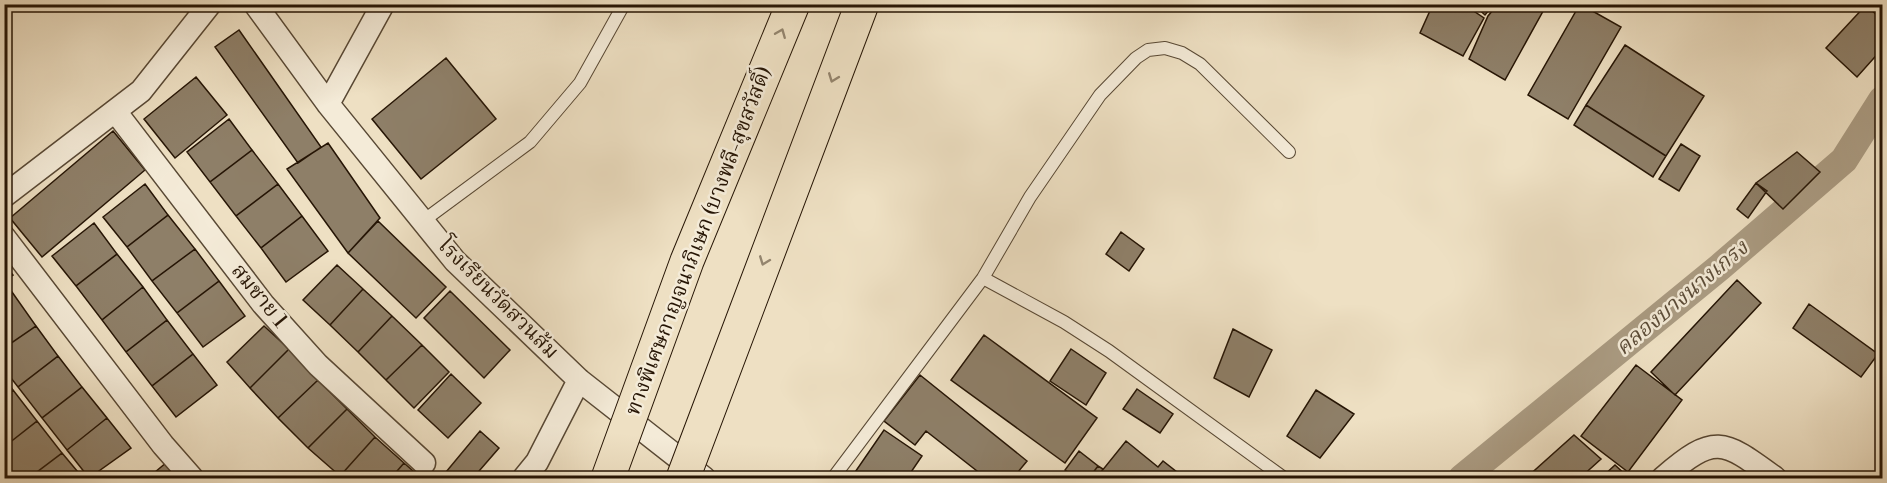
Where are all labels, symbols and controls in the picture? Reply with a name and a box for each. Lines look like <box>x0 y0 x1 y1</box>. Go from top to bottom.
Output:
one-way arrow <box>774 28 786 39</box>
street label: ทางพิเศษกาญจนาภิเษก (บางพลี-สุขสวัสดิ์) <box>617 61 778 419</box>
one-way arrow <box>827 73 840 83</box>
street label: โรงเรียนวัดสวนส้ม <box>431 230 566 365</box>
water label: คลองบางนางเกรง <box>1610 234 1755 361</box>
one-way arrow <box>759 255 771 266</box>
street label: สมชาย 1 <box>225 259 293 333</box>

